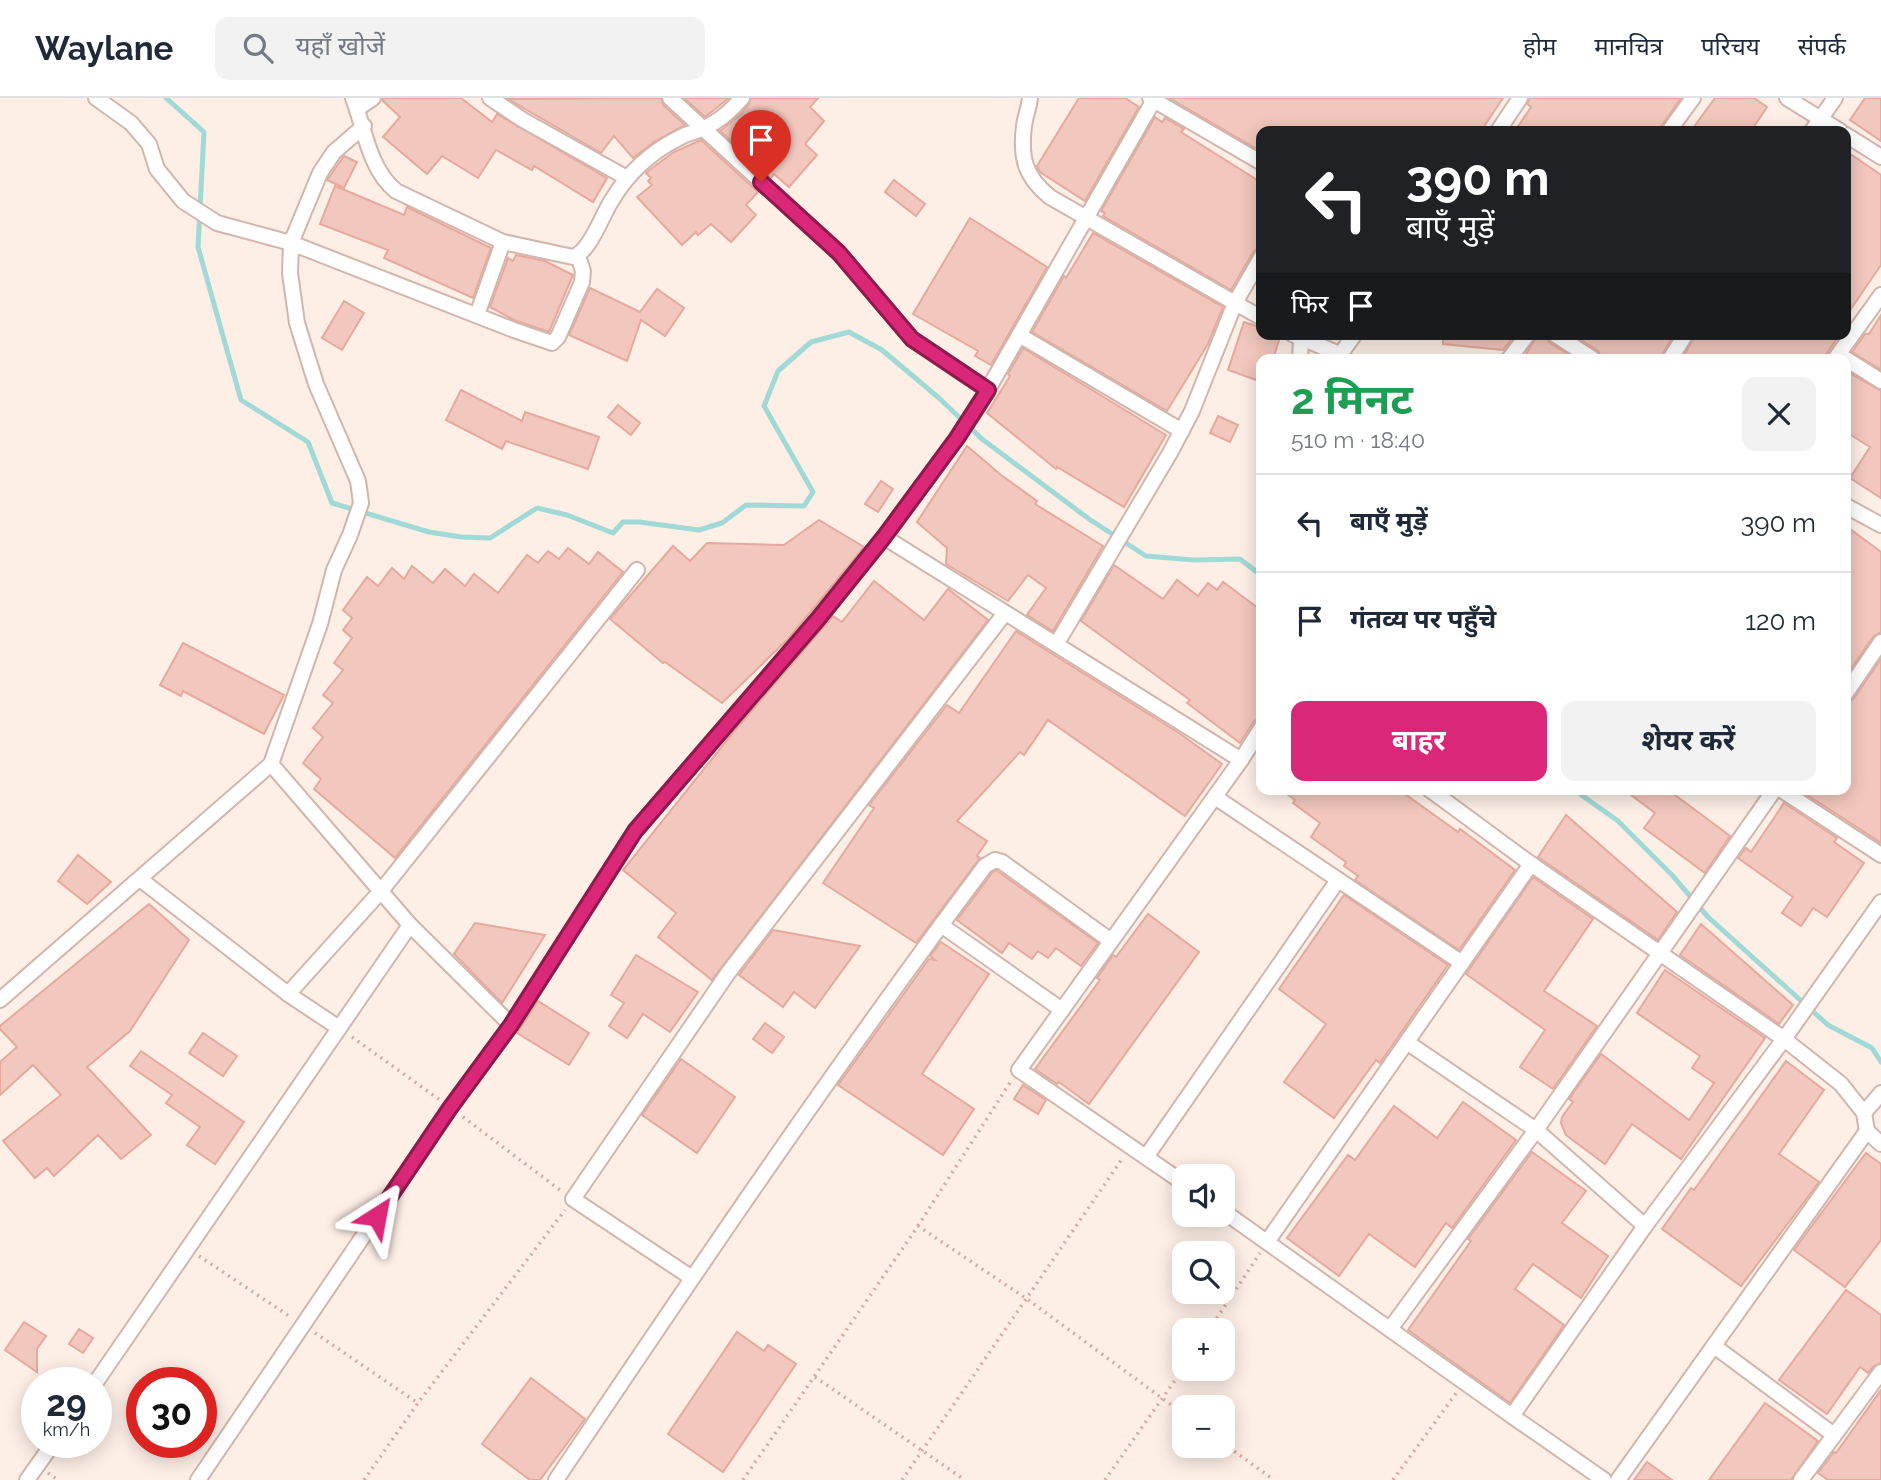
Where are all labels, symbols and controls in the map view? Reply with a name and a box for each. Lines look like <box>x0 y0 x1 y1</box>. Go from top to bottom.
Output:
search box <box>215 17 705 80</box>
text: Waylane <box>35 29 173 68</box>
icon: search <box>239 29 277 67</box>
text: यहाँ खोजें <box>295 31 385 61</box>
text: होम <box>1523 32 1556 61</box>
text: मानचित्र <box>1594 32 1663 61</box>
text: परिचय <box>1701 32 1760 61</box>
text: संपर्क <box>1798 32 1846 61</box>
pin <box>731 110 791 182</box>
icon: arrive <box>742 121 780 159</box>
text: 390 m <box>1406 149 1550 206</box>
icon: left <box>1291 154 1382 245</box>
text: बाएँ मुड़ें <box>1406 208 1495 245</box>
icon: arrive <box>1342 287 1380 325</box>
text: फिर <box>1291 289 1328 319</box>
text: 2 मिनट <box>1291 375 1413 424</box>
button: close <box>1742 377 1816 451</box>
text: 510 m · 18:40 <box>1291 426 1425 453</box>
icon: left <box>1291 504 1329 542</box>
text: बाएँ मुड़ें <box>1350 506 1428 536</box>
text: 390 m <box>1740 508 1816 538</box>
icon: arrive <box>1291 602 1329 640</box>
text: गंतव्य पर पहुँचे <box>1350 604 1496 634</box>
text: 120 m <box>1745 606 1816 636</box>
button: बाहर <box>1291 701 1547 781</box>
button: शेयर करें <box>1561 701 1816 781</box>
map controls <box>1172 1164 1235 1458</box>
button: sound <box>1172 1164 1235 1227</box>
position arrow <box>340 1179 414 1253</box>
button: search <box>1172 1241 1235 1304</box>
button: + <box>1172 1318 1235 1381</box>
speed limit sign: 30 <box>126 1367 217 1458</box>
text: 29 <box>46 1383 87 1424</box>
button: − <box>1172 1395 1235 1458</box>
text: km/h <box>43 1419 90 1440</box>

